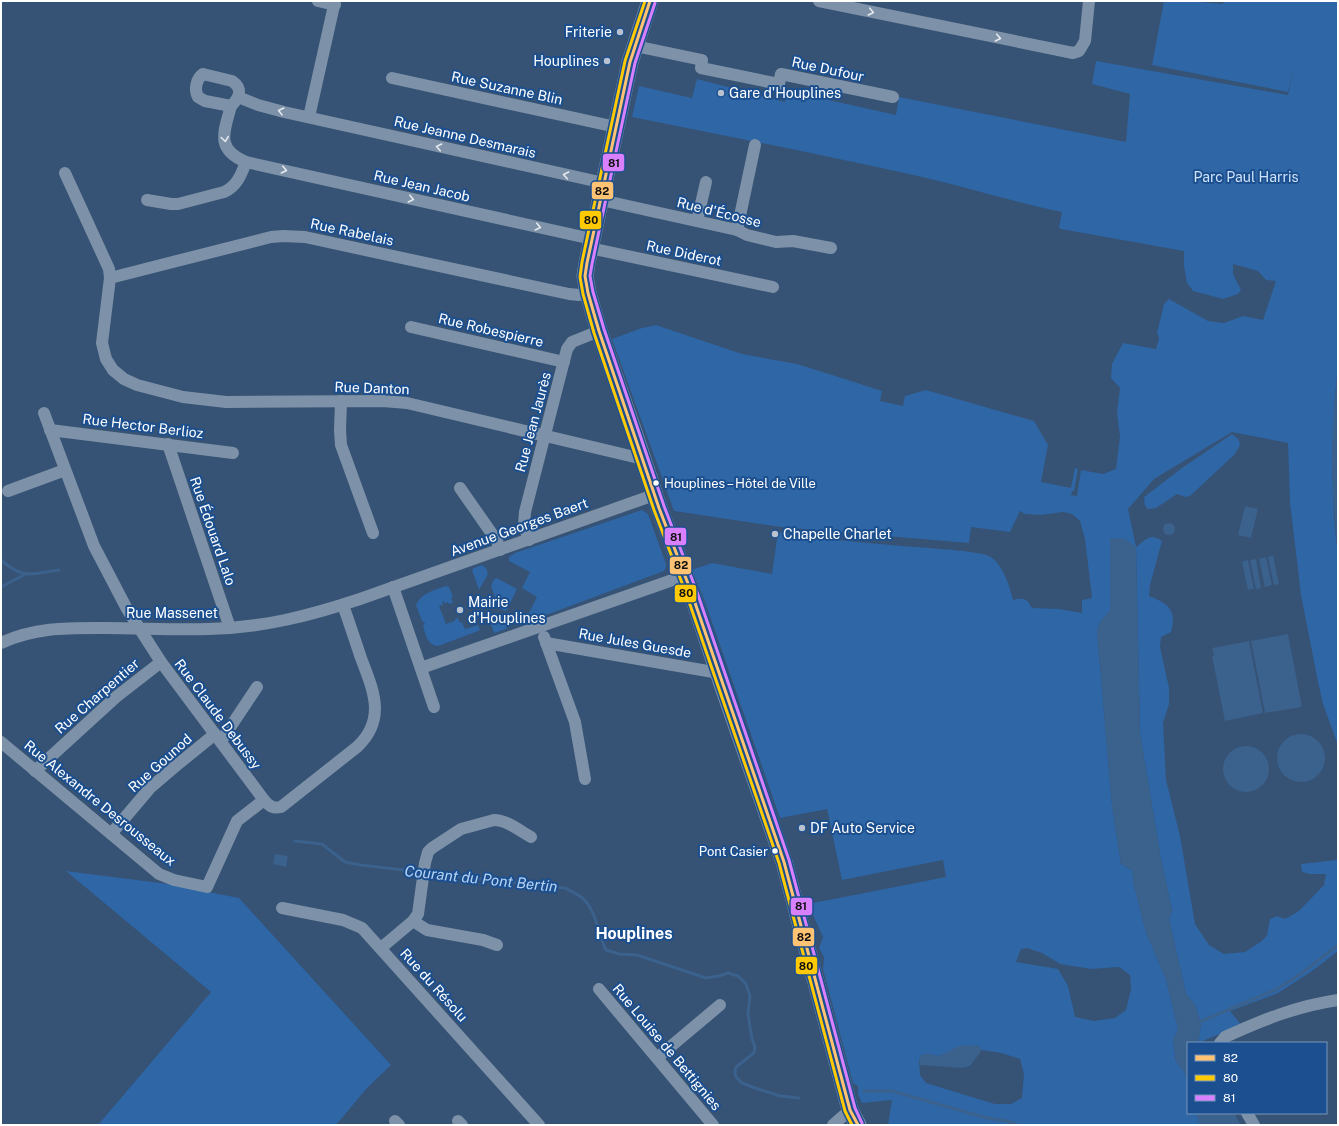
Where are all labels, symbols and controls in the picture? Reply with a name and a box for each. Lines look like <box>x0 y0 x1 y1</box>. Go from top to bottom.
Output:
one-way arrow <box>868 7 874 15</box>
place label: Friterie <box>565 24 612 40</box>
marker: Friterie <box>615 27 625 37</box>
one-way arrow <box>995 33 1002 41</box>
place label: Houplines <box>533 53 599 69</box>
street label: Rue Dufour <box>790 54 866 84</box>
marker: Houplines <box>602 56 612 66</box>
street label: Rue Suzanne Blin <box>450 68 564 108</box>
place label: Gare d'Houplines <box>729 85 841 101</box>
marker: Gare d'Houplines <box>716 88 726 98</box>
one-way arrow <box>278 107 285 116</box>
street label: Rue Jeanne Desmarais <box>392 113 538 161</box>
one-way arrow <box>220 135 229 142</box>
one-way arrow <box>436 143 442 151</box>
line badge: 81 <box>602 153 625 172</box>
text: 81 <box>608 157 620 169</box>
one-way arrow <box>281 166 287 174</box>
street label: Rue Jean Jacob <box>372 167 472 205</box>
park label: Parc Paul Harris <box>1193 169 1299 185</box>
one-way arrow <box>563 171 569 179</box>
line badge: 82 <box>591 181 614 200</box>
text: 82 <box>595 185 609 197</box>
street label: Rue d'Écosse <box>675 193 763 230</box>
one-way arrow <box>408 194 414 202</box>
line badge: 80 <box>579 210 602 230</box>
text: 80 <box>584 214 598 226</box>
street label: Rue Rabelais <box>309 215 395 249</box>
one-way arrow <box>535 223 541 231</box>
street label: Rue Diderot <box>645 237 723 269</box>
street label: Rue Robespierre <box>437 310 545 350</box>
street label: Rue Jean Jaurès <box>512 370 554 474</box>
street label: Rue Danton <box>334 379 410 397</box>
street label: Rue Hector Berlioz <box>82 411 205 441</box>
street label: Rue Édouard Lalo <box>187 474 240 588</box>
place label: Houplines – Hôtel de Ville <box>664 476 816 491</box>
marker: Houplines – Hôtel de Ville <box>651 478 661 488</box>
street label: Avenue Georges Baert <box>448 495 590 559</box>
place label: Chapelle Charlet <box>783 526 892 542</box>
line badge: 81 <box>664 527 687 546</box>
marker: Chapelle Charlet <box>770 529 780 539</box>
text: 81 <box>670 531 682 543</box>
line badge: 82 <box>669 556 692 575</box>
text: 82 <box>674 559 688 571</box>
line badge: 80 <box>674 584 697 603</box>
text: 80 <box>679 587 693 599</box>
place label: Mairie d'Houplines <box>468 594 546 626</box>
street label: Rue Massenet <box>126 605 218 621</box>
marker: Mairie d'Houplines <box>455 605 465 615</box>
street label: Rue Jules Guesde <box>577 625 693 661</box>
street label: Rue Charpentier <box>52 655 142 737</box>
street label: Rue Claude Debussy <box>171 656 265 773</box>
street label: Rue Gounod <box>125 730 195 796</box>
street label: Rue Alexandre Desrousseaux <box>21 737 179 869</box>
place label: DF Auto Service <box>810 820 915 836</box>
marker: DF Auto Service <box>797 823 807 833</box>
place label: Pont Casier <box>699 844 768 859</box>
marker: Pont Casier <box>770 846 780 856</box>
water label: Courant du Pont Bertin <box>404 862 558 895</box>
line badge: 81 <box>790 897 813 916</box>
text: 81 <box>795 900 807 912</box>
district label: Houplines <box>595 924 673 943</box>
line badge: 82 <box>792 927 815 947</box>
text: 82 <box>797 931 811 943</box>
street label: Rue du Résolu <box>397 945 471 1025</box>
line badge: 80 <box>795 956 818 975</box>
text: 80 <box>799 960 813 972</box>
street label: Rue Louise de Bettignies <box>610 981 724 1113</box>
legend <box>1187 1042 1327 1114</box>
text: 82 <box>1223 1051 1238 1065</box>
text: 80 <box>1223 1071 1238 1085</box>
text: 81 <box>1223 1091 1236 1105</box>

